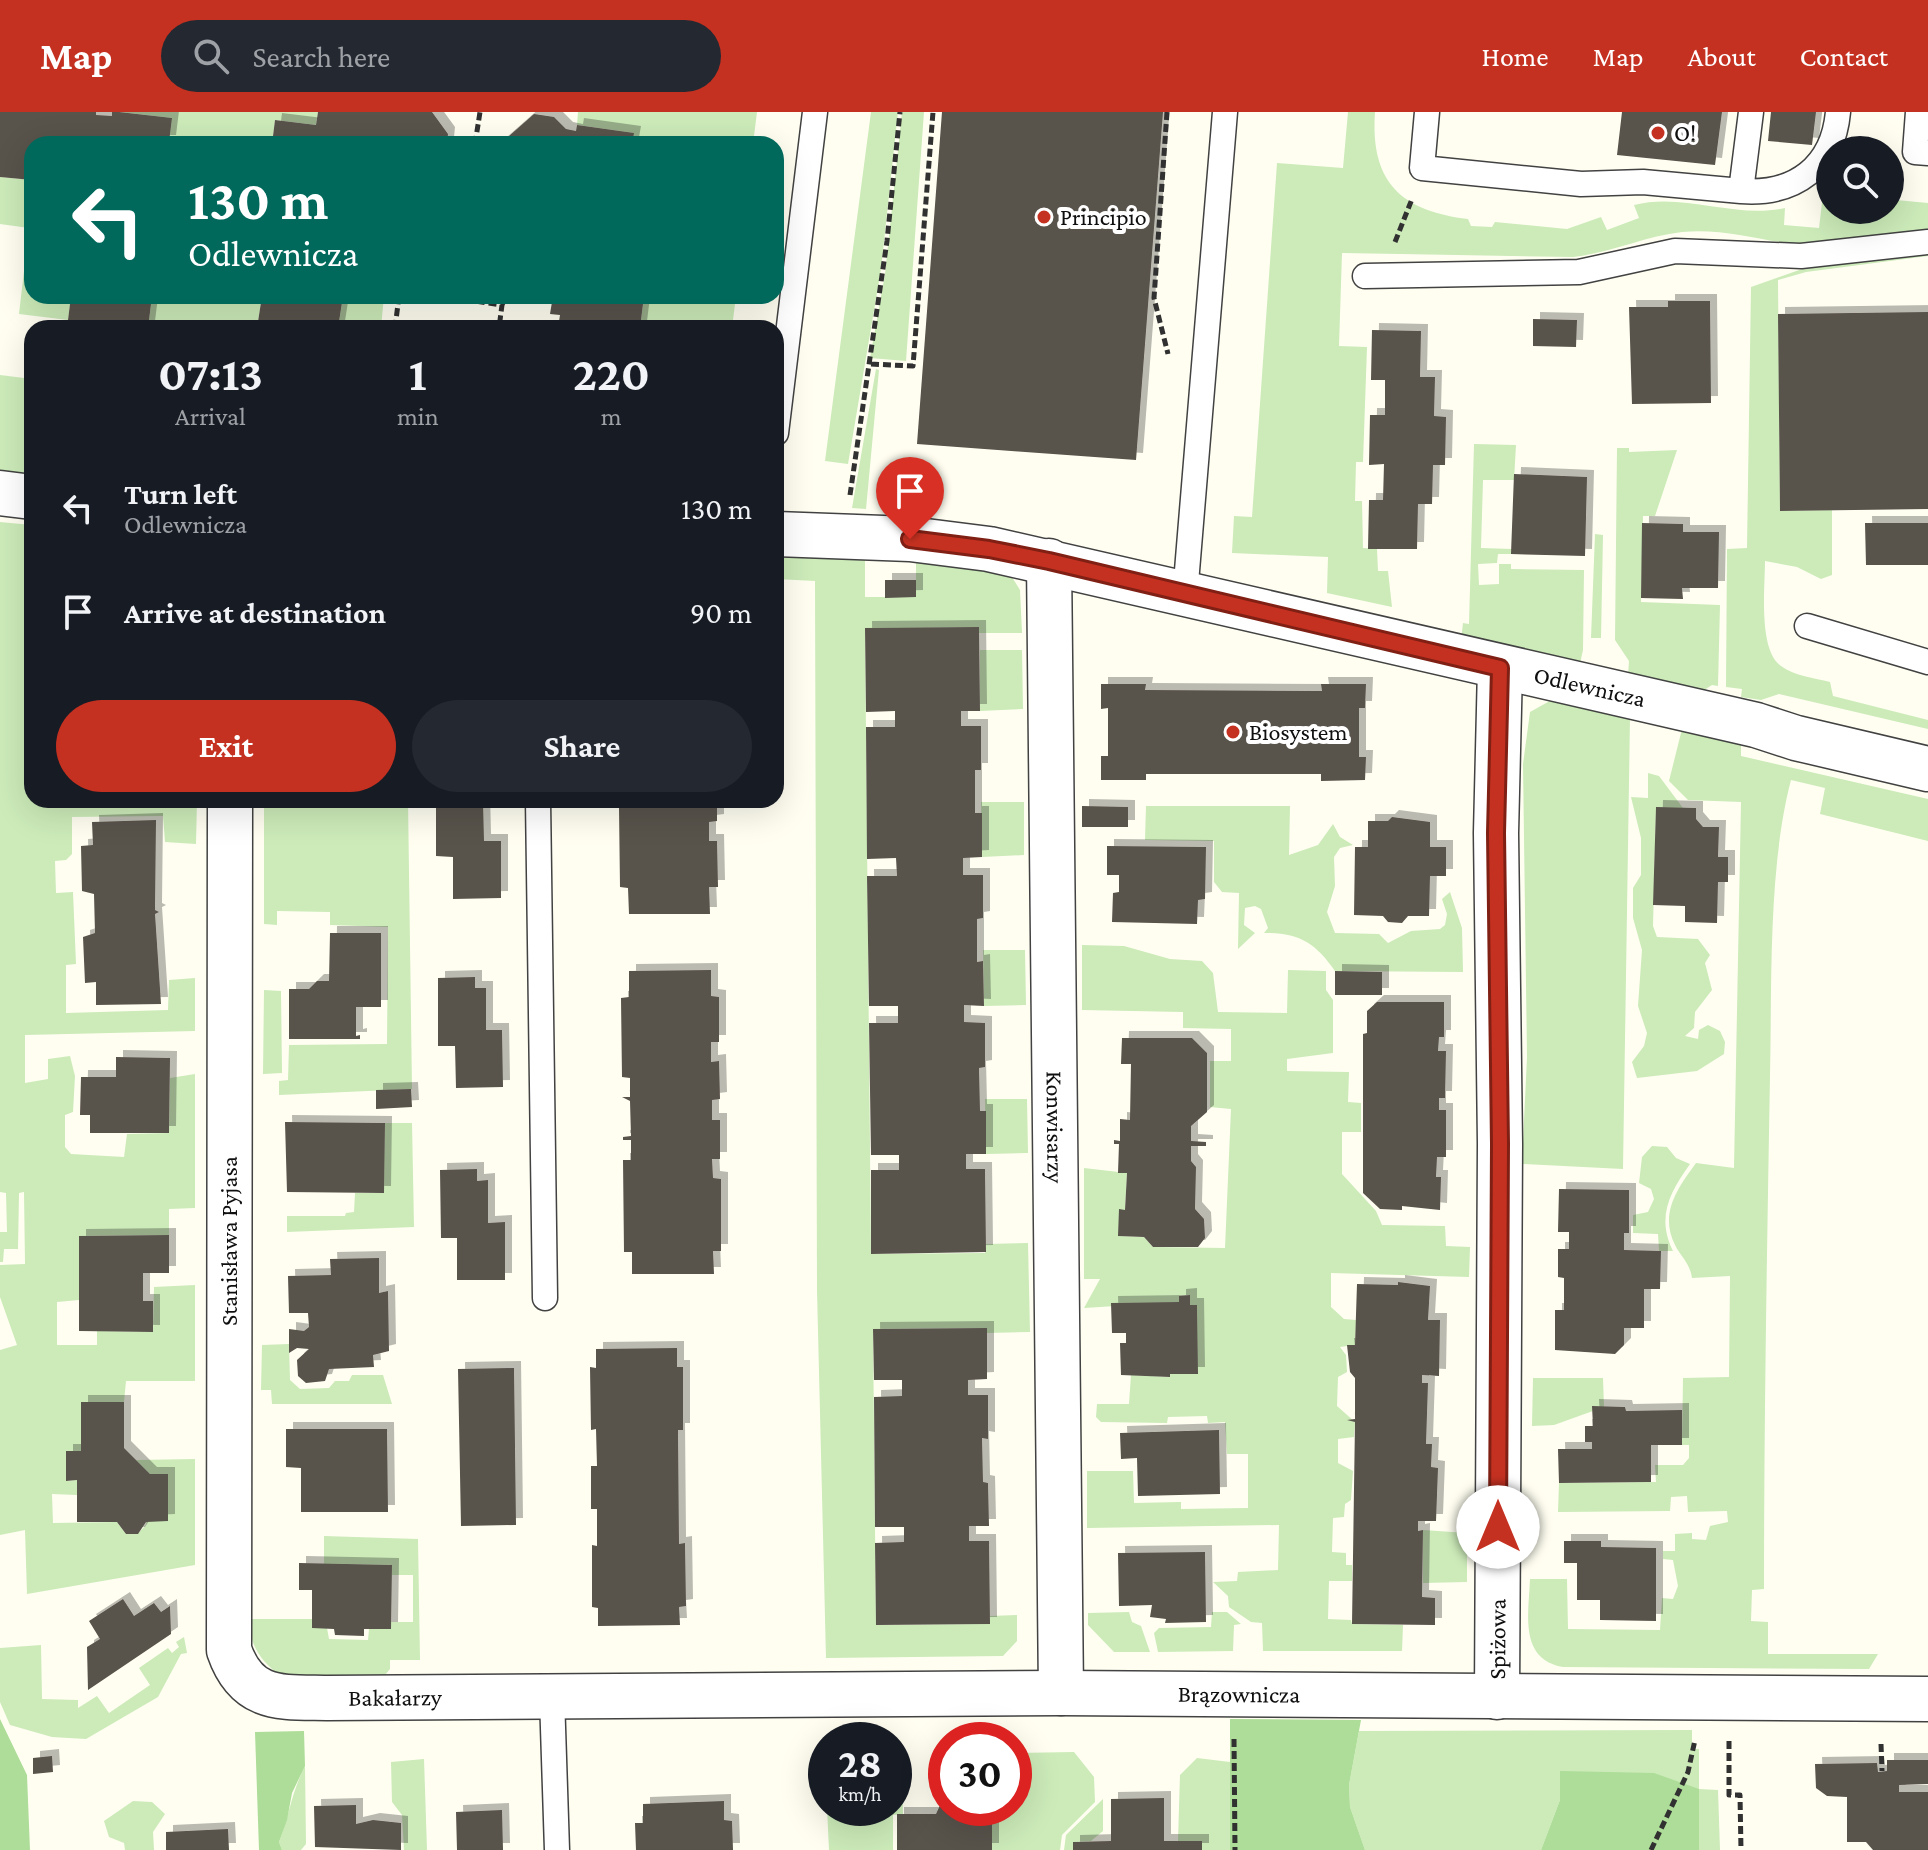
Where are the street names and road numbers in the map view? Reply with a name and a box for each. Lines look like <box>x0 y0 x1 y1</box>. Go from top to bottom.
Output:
street label: Odlewnicza <box>1531 660 1648 712</box>
street label: Konwisarzy <box>1041 1071 1070 1184</box>
street label: Stanisława Pyjasa <box>215 1156 242 1326</box>
street label: Spiżowa <box>1483 1599 1511 1679</box>
street label: Brązownicza <box>1178 1680 1300 1708</box>
street label: Bakałarzy <box>348 1683 443 1711</box>

